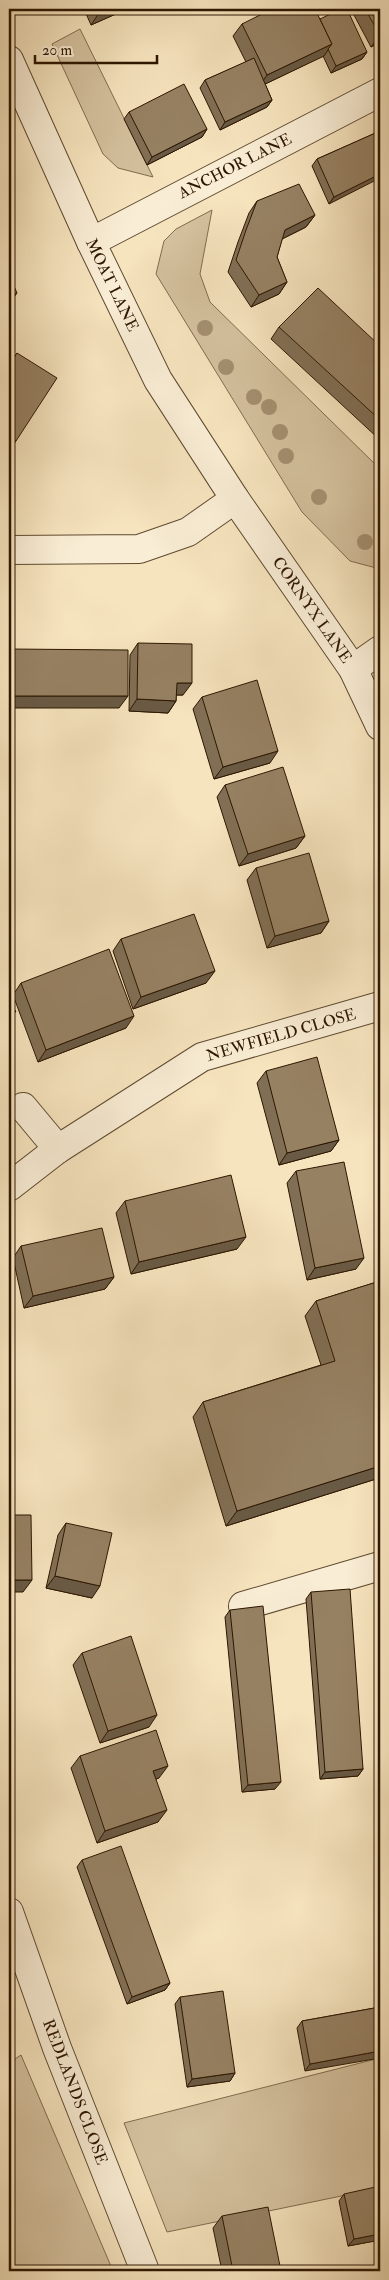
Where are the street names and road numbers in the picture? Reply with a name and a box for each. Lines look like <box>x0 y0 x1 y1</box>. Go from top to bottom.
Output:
street label: ANCHOR LANE <box>174 129 295 204</box>
street label: MOAT LANE <box>81 235 143 335</box>
street label: CORNYX LANE <box>268 553 356 667</box>
street label: NEWFIELD CLOSE <box>204 1004 358 1066</box>
street label: REDLANDS CLOSE <box>38 2016 112 2168</box>

